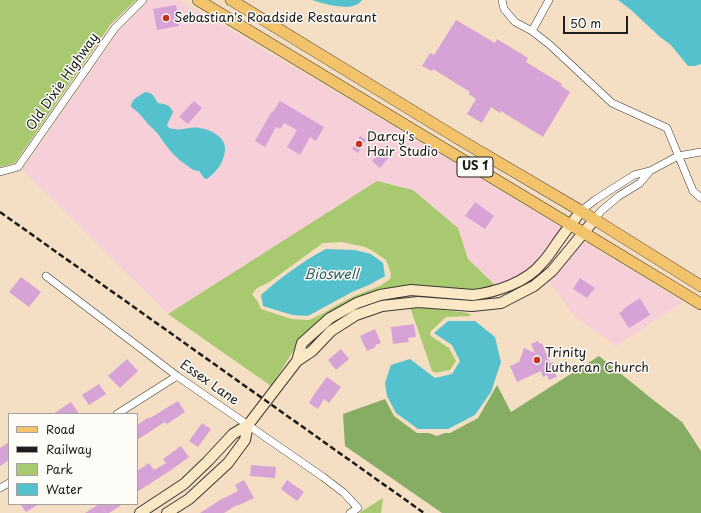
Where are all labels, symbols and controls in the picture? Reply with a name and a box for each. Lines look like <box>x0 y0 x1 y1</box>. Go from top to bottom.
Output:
scale bar <box>565 8 630 34</box>
place label: Sebastian's Roadside Restaurant <box>174 10 377 26</box>
marker: Sebastian's Roadside Restaurant <box>161 13 171 23</box>
text: 50 m <box>570 14 601 32</box>
street label: Old Dixie Highway <box>24 30 102 134</box>
place label: Darcy's Hair Studio <box>367 129 438 160</box>
marker: Darcy's Hair Studio <box>354 139 364 149</box>
road number: US 1 <box>457 157 493 177</box>
water label: Bioswell <box>304 267 358 283</box>
place label: Trinity Lutheran Church <box>545 345 649 376</box>
marker: Trinity Lutheran Church <box>532 355 542 365</box>
street label: Essex Lane <box>177 357 241 409</box>
legend <box>8 413 138 505</box>
text: Road <box>46 420 75 438</box>
text: Railway <box>46 440 92 458</box>
text: Park <box>46 460 73 478</box>
text: Water <box>46 480 82 498</box>

